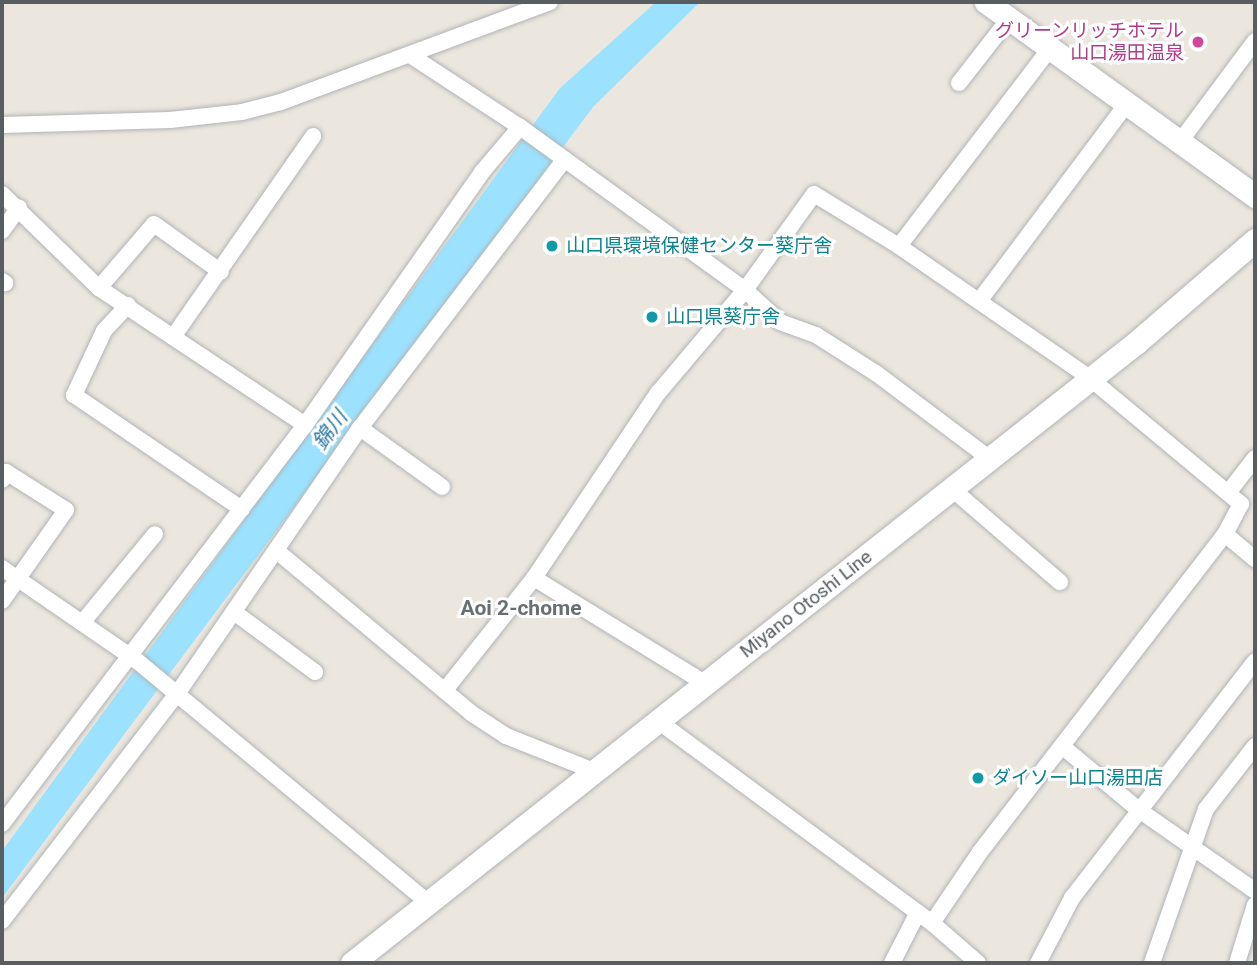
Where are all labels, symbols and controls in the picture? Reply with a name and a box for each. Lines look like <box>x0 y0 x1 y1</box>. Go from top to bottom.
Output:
place label: グリーンリッチホテル 山口湯田温泉 <box>994 20 1184 64</box>
marker: グリーンリッチホテル 山口湯田温泉 <box>1190 34 1206 50</box>
place label: 山口県環境保健センター葵庁舎 <box>566 235 832 257</box>
marker: 山口県環境保健センター葵庁舎 <box>544 238 560 254</box>
place label: 山口県葵庁舎 <box>666 306 780 328</box>
marker: 山口県葵庁舎 <box>644 309 660 325</box>
water label: 錦川 <box>307 406 353 454</box>
street label: Miyano Otoshi Line <box>735 545 877 663</box>
district label: Aoi 2-chome <box>460 595 582 621</box>
place label: ダイソー山口湯田店 <box>992 767 1163 789</box>
marker: ダイソー山口湯田店 <box>970 770 986 786</box>

